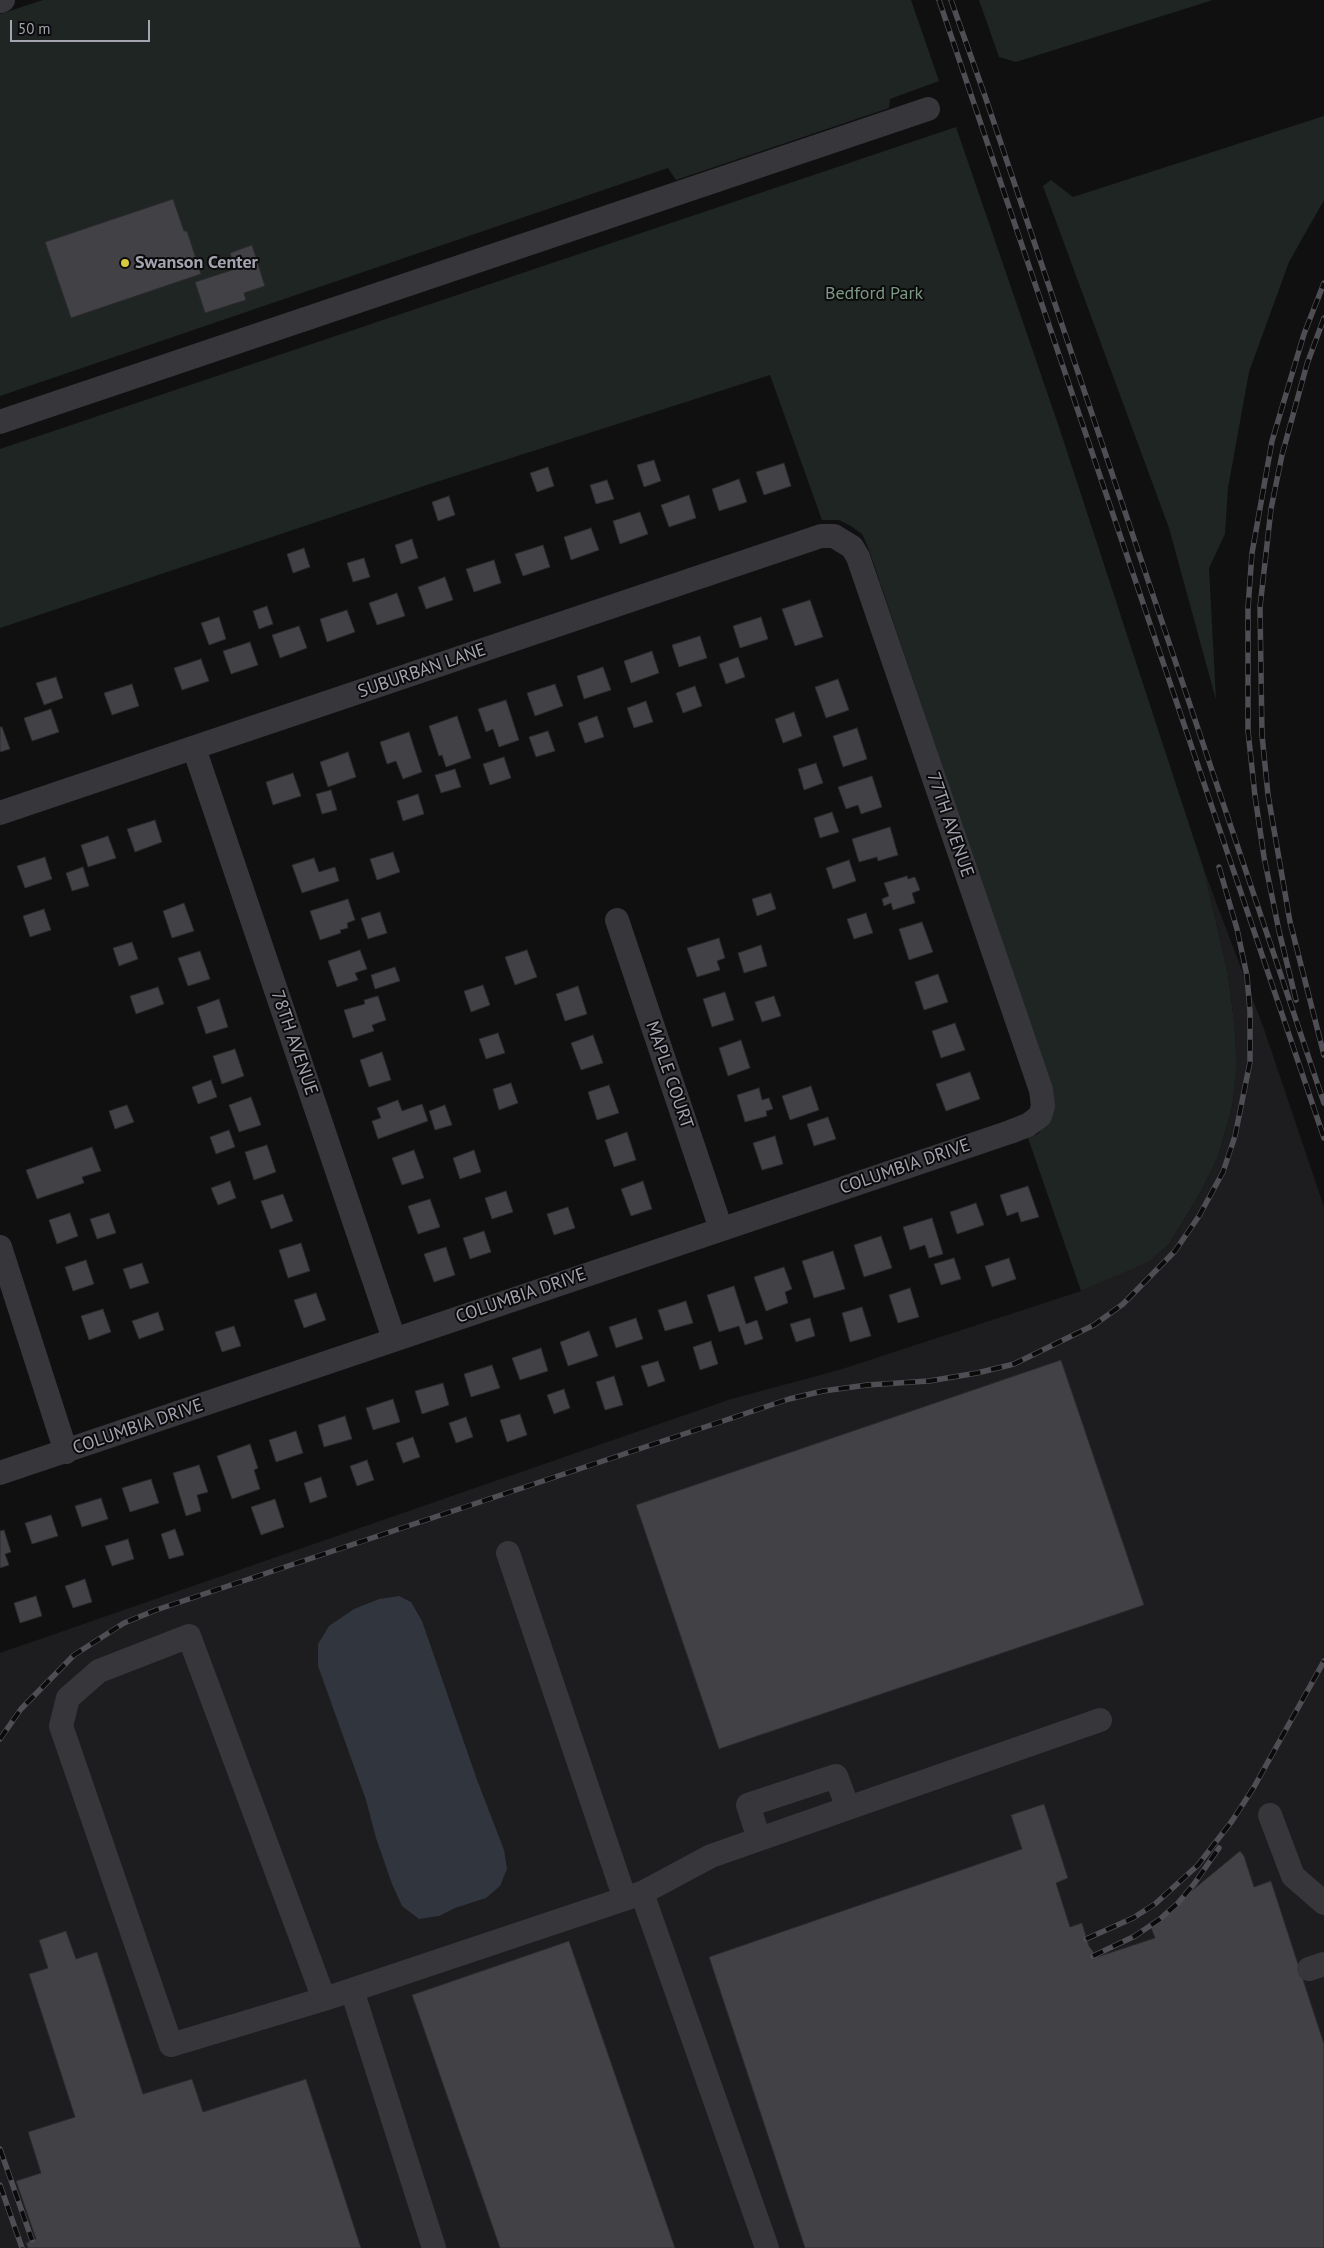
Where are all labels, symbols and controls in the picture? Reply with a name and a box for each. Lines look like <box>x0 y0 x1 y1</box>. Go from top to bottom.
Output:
scale bar <box>12 10 152 42</box>
text: 50 m <box>18 19 51 38</box>
place label: Swanson Center <box>135 252 258 274</box>
marker: Swanson Center <box>119 257 131 269</box>
park label: Bedford Park <box>825 283 923 305</box>
street label: SUBURBAN LANE <box>355 639 489 703</box>
street label: 77TH AVENUE <box>922 770 978 880</box>
street label: 78TH AVENUE <box>266 988 322 1098</box>
street label: MAPLE COURT <box>641 1019 697 1131</box>
street label: COLUMBIA DRIVE <box>837 1135 973 1199</box>
street label: COLUMBIA DRIVE <box>453 1264 589 1328</box>
street label: COLUMBIA DRIVE <box>70 1395 206 1459</box>

